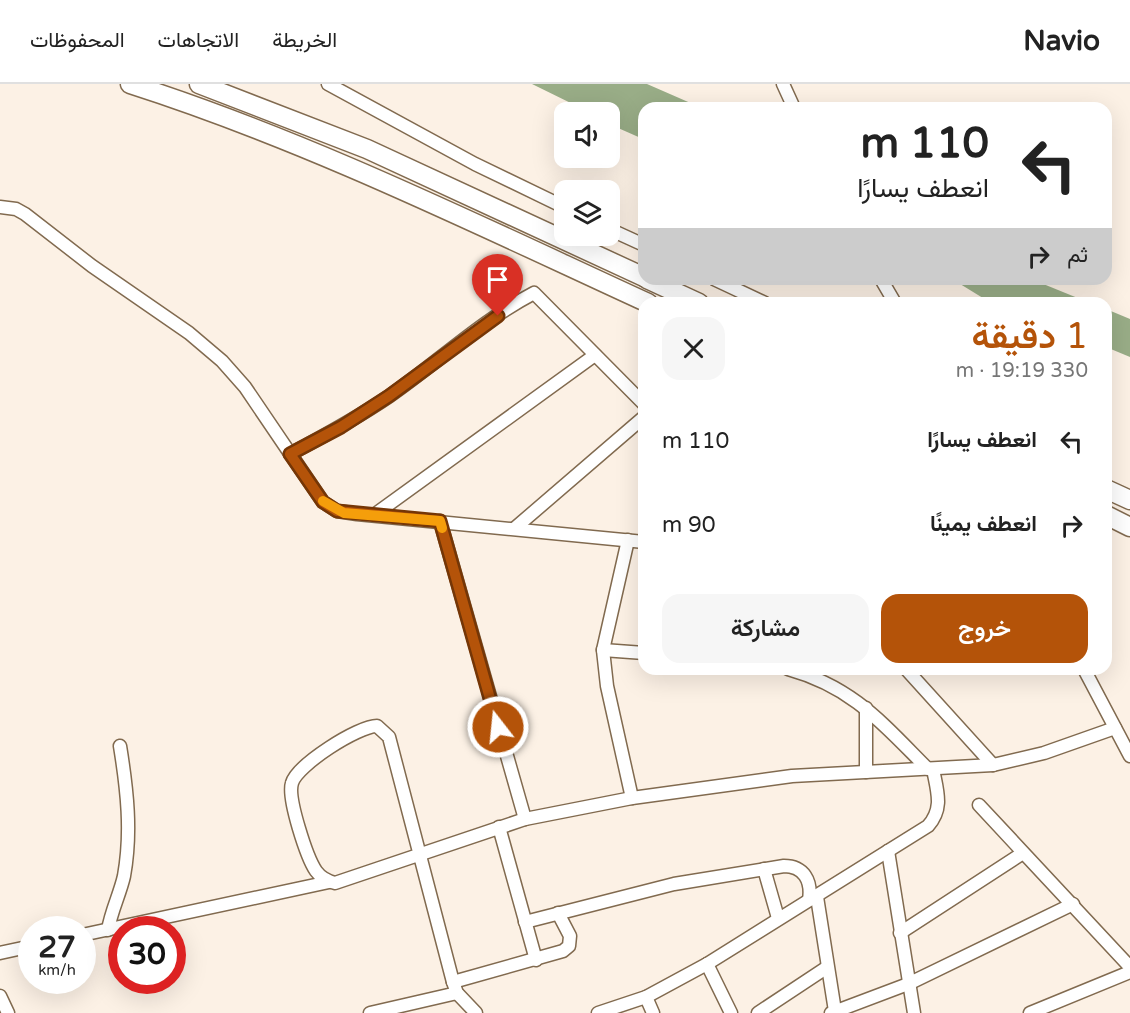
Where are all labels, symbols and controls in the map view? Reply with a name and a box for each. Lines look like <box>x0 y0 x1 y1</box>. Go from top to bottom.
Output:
text: Navio <box>1023 24 1100 58</box>
text: المحفوظات <box>30 28 125 53</box>
text: الاتجاهات <box>158 28 239 53</box>
text: الخريطة <box>272 28 337 53</box>
map controls <box>554 102 620 246</box>
button: sound <box>554 102 620 168</box>
text: 110 m <box>860 118 989 169</box>
icon: left <box>1010 126 1088 204</box>
text: انعطف يسارًا <box>857 172 989 205</box>
button: layers <box>554 180 620 246</box>
icon: right <box>1022 240 1055 273</box>
text: ثم <box>1067 242 1088 268</box>
pin <box>472 254 523 316</box>
icon: arrive <box>481 263 514 296</box>
text: 1 دقيقة <box>972 315 1088 358</box>
button: close <box>662 317 725 380</box>
text: 330 m · 19:19 <box>956 359 1088 383</box>
icon: left <box>1055 425 1088 458</box>
text: انعطف يسارًا <box>927 427 1037 453</box>
text: 110 m <box>662 428 729 454</box>
icon: right <box>1055 509 1088 542</box>
text: انعطف يمينًا <box>930 511 1037 537</box>
text: 90 m <box>662 512 716 538</box>
button: مشاركة <box>662 594 869 663</box>
button: خروج <box>881 594 1088 663</box>
position arrow <box>466 695 530 759</box>
speed limit sign: 30 <box>108 916 186 994</box>
text: 27 <box>38 929 76 966</box>
text: km/h <box>38 961 76 979</box>

